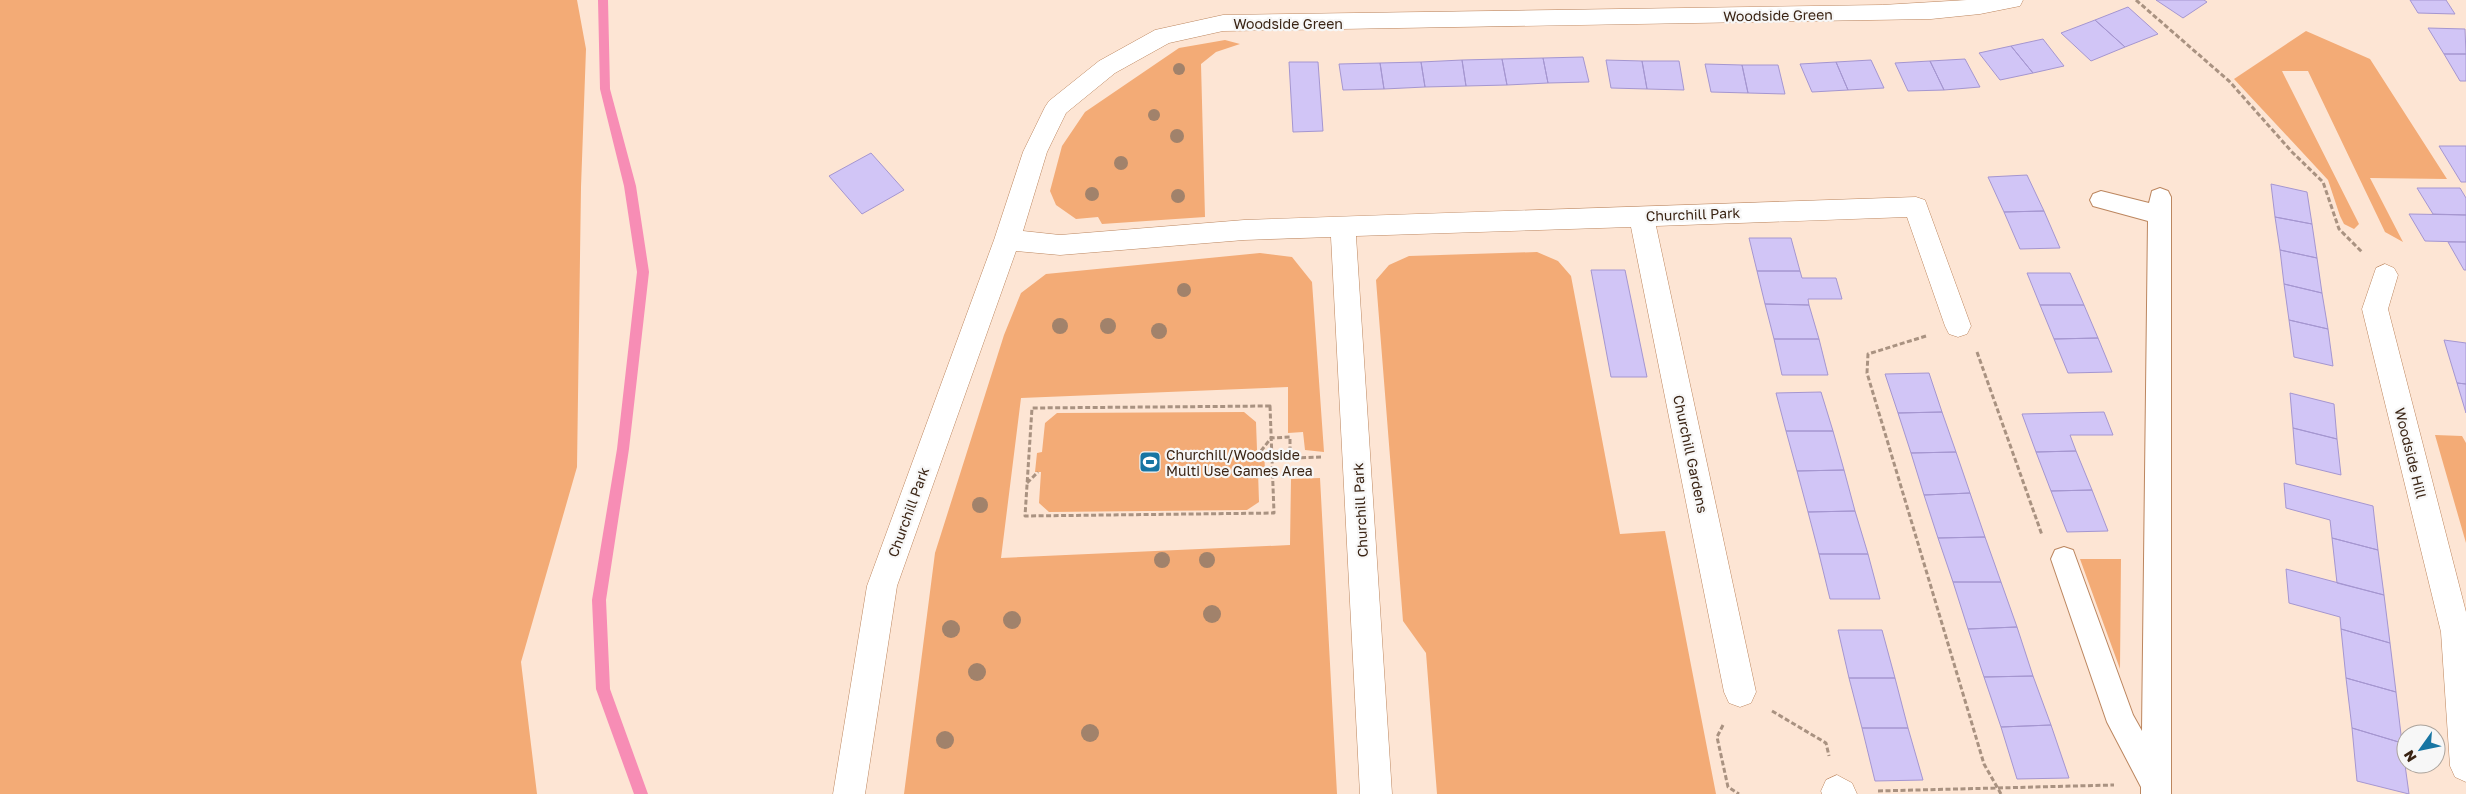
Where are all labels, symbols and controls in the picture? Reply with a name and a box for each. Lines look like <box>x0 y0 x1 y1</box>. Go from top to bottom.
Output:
street label: Woodside Green <box>1723 6 1833 24</box>
street label: Woodside Green <box>1233 15 1343 32</box>
street label: Churchill Park <box>1645 204 1741 224</box>
street label: Churchill Gardens <box>1670 393 1712 515</box>
street label: Woodside Hill <box>2391 406 2431 500</box>
place label: Churchill/Woodside Multi Use Games Area <box>1166 446 1313 479</box>
sports icon: Churchill/Woodside Multi Use Games Area <box>1138 450 1162 474</box>
street label: Churchill Park <box>1349 462 1371 558</box>
street label: Churchill Park <box>884 465 932 559</box>
north arrow <box>2396 724 2446 774</box>
text: N <box>2400 747 2420 765</box>

